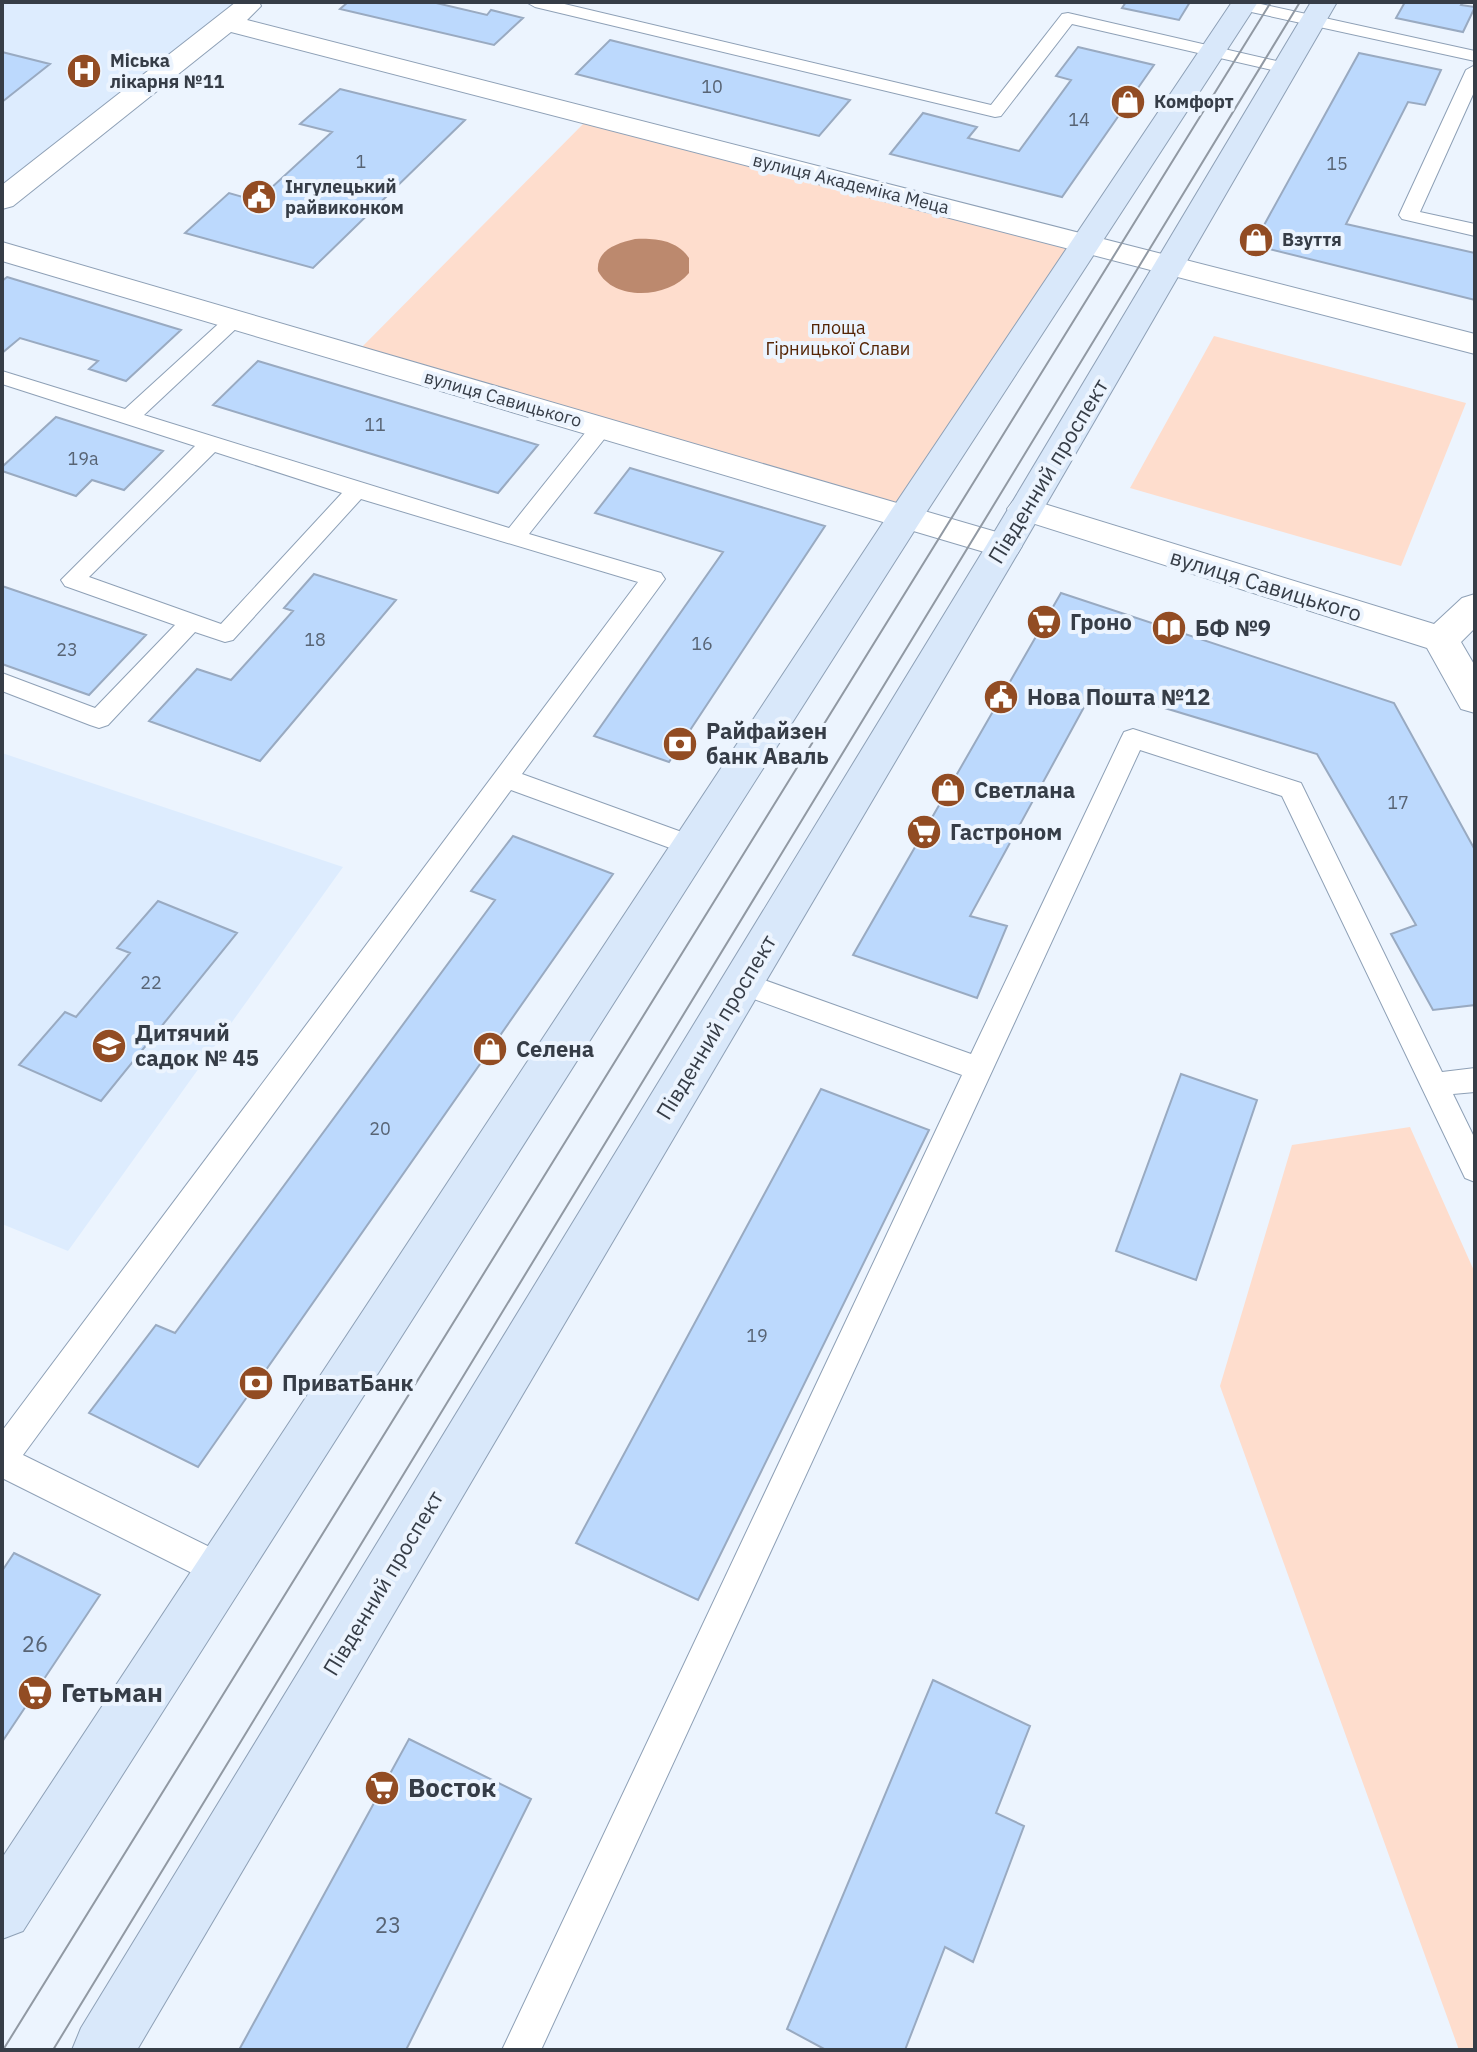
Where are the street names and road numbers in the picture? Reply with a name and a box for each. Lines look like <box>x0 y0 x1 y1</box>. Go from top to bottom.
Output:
street label: вулиця Академіка Меца <box>751 148 952 219</box>
street label: вулиця Савицького <box>422 365 585 432</box>
street label: Південний проспект <box>981 373 1114 569</box>
street label: вулиця Савицького <box>1167 542 1366 627</box>
street label: Південний проспект <box>649 929 782 1125</box>
street label: Південний проспект <box>316 1485 449 1681</box>

